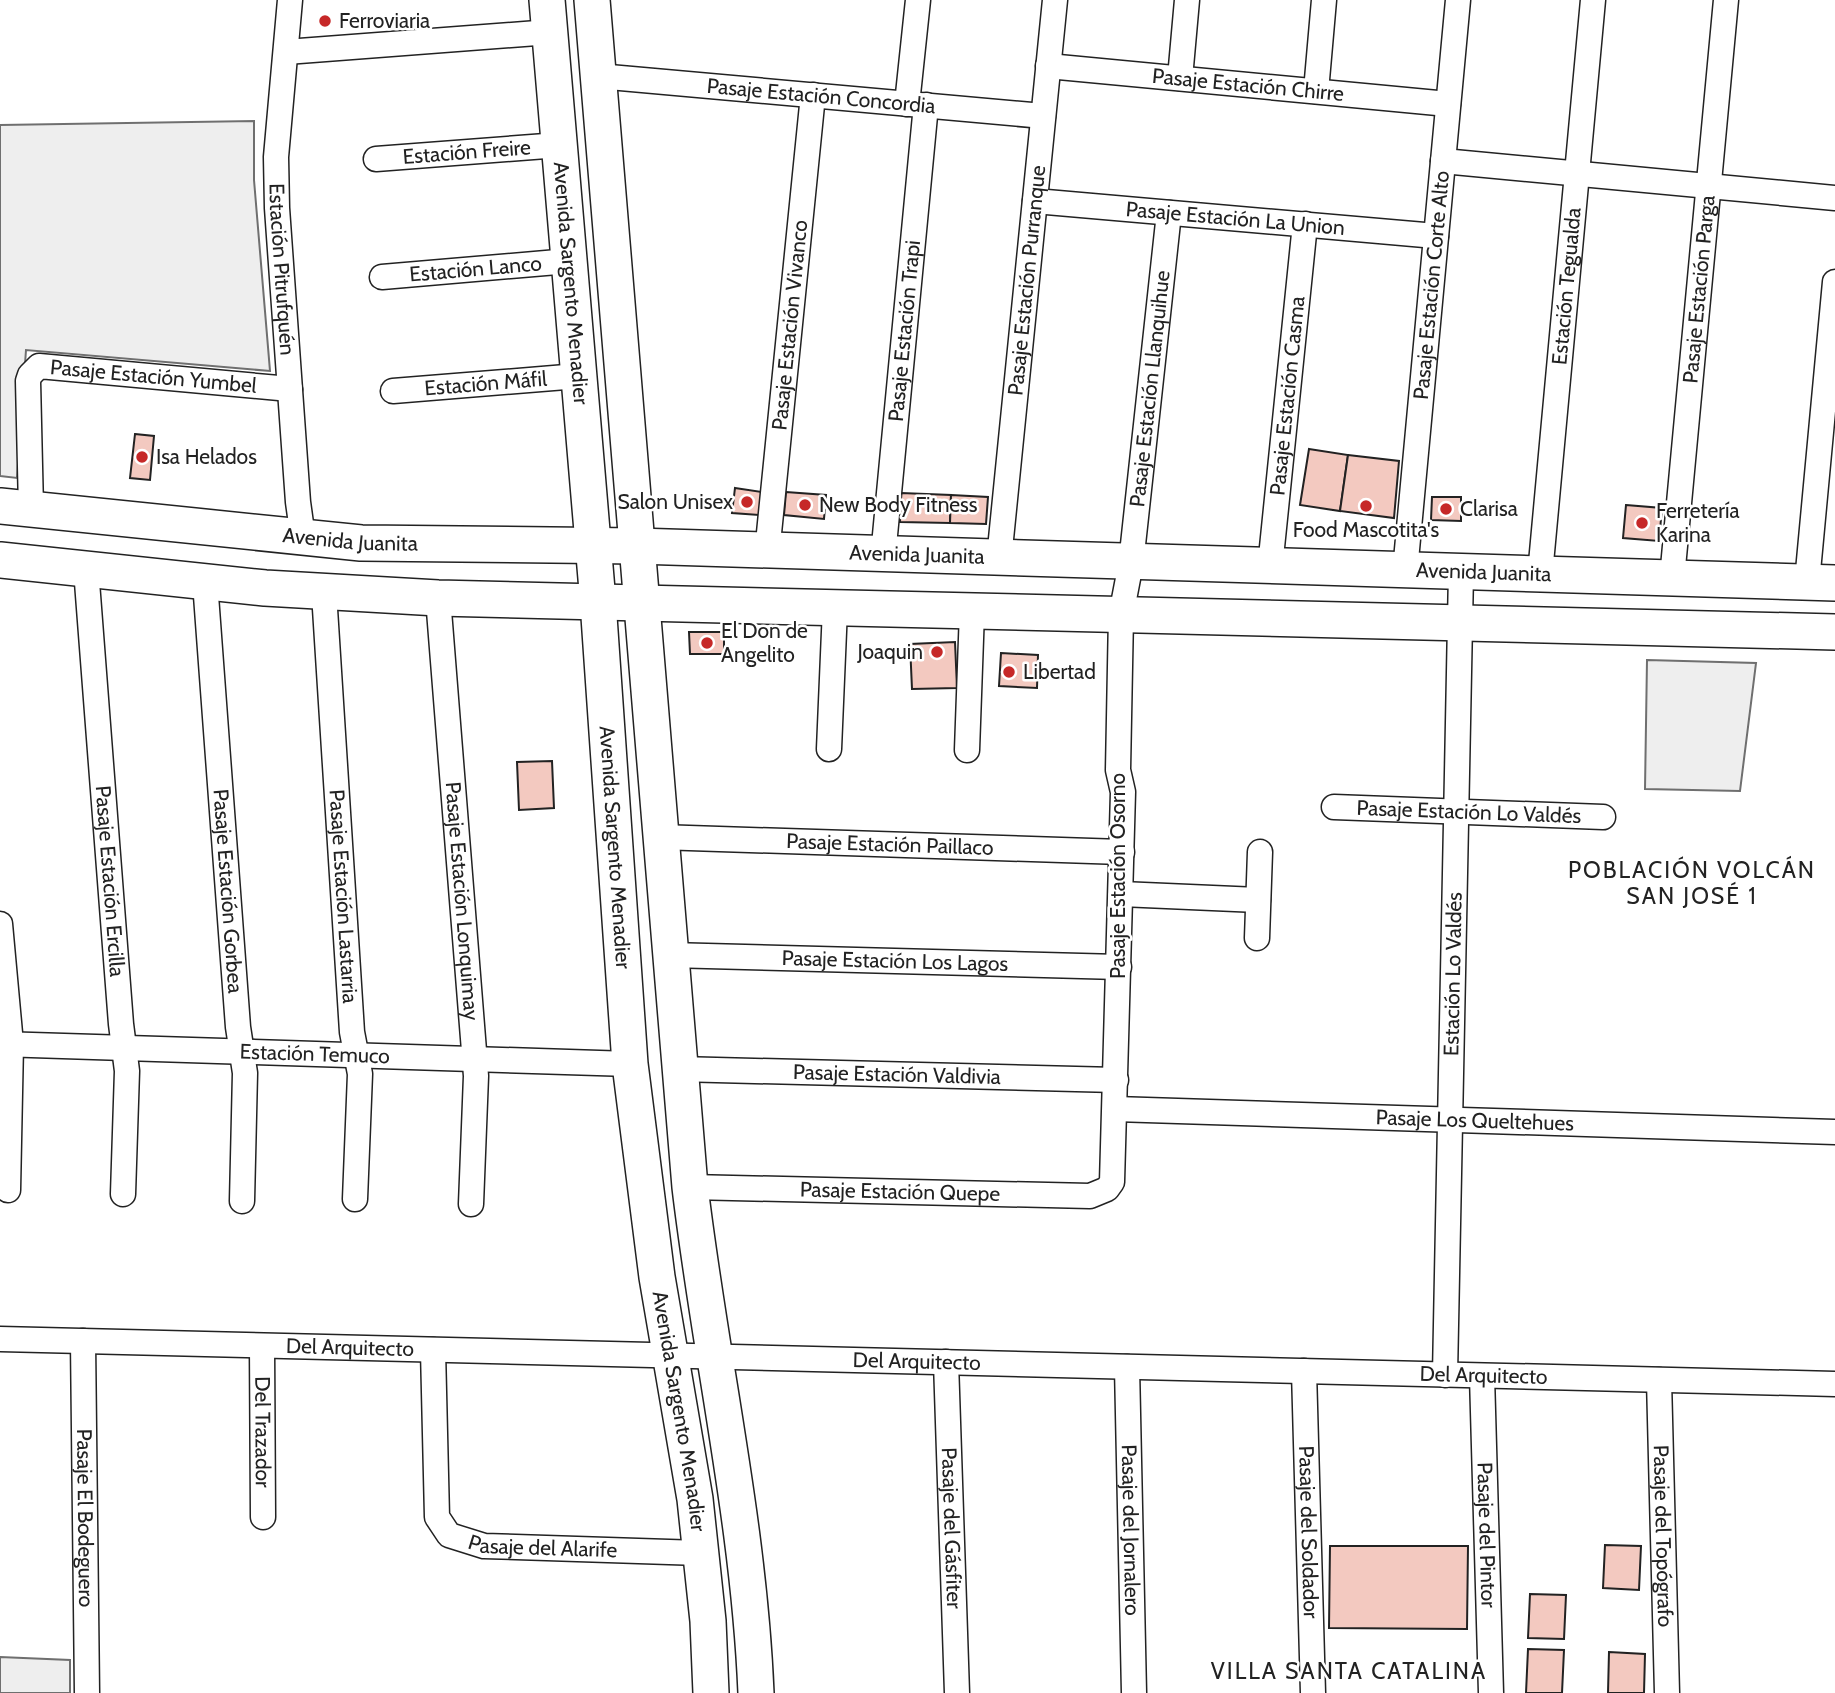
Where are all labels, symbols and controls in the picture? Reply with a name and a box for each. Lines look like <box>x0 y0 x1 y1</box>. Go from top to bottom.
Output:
place label: Ferroviaria <box>339 8 430 33</box>
marker: Ferroviaria <box>317 13 333 29</box>
street label: Pasaje Estación Chirre <box>1151 63 1345 106</box>
street label: Pasaje Estación Concordia <box>706 73 937 118</box>
street label: Estación Freire <box>402 134 532 169</box>
street label: Avenida Sargento Menadier <box>549 160 594 406</box>
street label: Pasaje Estación Purranque <box>1002 164 1050 397</box>
street label: Pasaje Estación Corte Alto <box>1408 170 1454 401</box>
street label: Estación Pitrufquén <box>265 183 300 356</box>
street label: Pasaje Estación Parga <box>1677 194 1720 384</box>
street label: Pasaje Estación La Union <box>1125 196 1346 240</box>
street label: Estación Tegualda <box>1546 206 1586 366</box>
street label: Pasaje Estación Vivanco <box>766 219 812 431</box>
street label: Pasaje Estación Trapi <box>883 239 925 423</box>
street label: Estación Lanco <box>408 250 543 287</box>
street label: Pasaje Estación Llanquihue <box>1124 269 1175 508</box>
street label: Pasaje Estación Casma <box>1264 295 1310 497</box>
street label: Pasaje Estación Yumbel <box>49 354 258 398</box>
street label: Estación Máfil <box>423 366 548 400</box>
place label: Isa Helados <box>156 444 257 469</box>
marker: Isa Helados <box>134 449 150 465</box>
place label: Salon Unisex <box>617 489 733 514</box>
place label: New Body Fitness <box>819 492 978 517</box>
marker: Salon Unisex <box>739 494 755 510</box>
place label: Clarisa <box>1460 496 1518 521</box>
marker: New Body Fitness <box>797 497 813 513</box>
marker: Food Mascotita's <box>1358 498 1374 514</box>
place label: Ferretería Karina <box>1656 498 1739 547</box>
marker: Clarisa <box>1438 501 1454 517</box>
marker: Ferretería Karina <box>1634 515 1650 531</box>
place label: Food Mascotita's <box>1293 517 1439 542</box>
street label: Avenida Juanita <box>282 522 418 556</box>
street label: Avenida Juanita <box>849 540 985 569</box>
street label: Avenida Juanita <box>1416 557 1552 586</box>
place label: El Don de Angelito <box>721 618 808 667</box>
marker: El Don de Angelito <box>699 635 715 651</box>
place label: Joaquin <box>856 639 923 664</box>
marker: Joaquin <box>929 644 945 660</box>
place label: Libertad <box>1023 659 1096 684</box>
marker: Libertad <box>1001 664 1017 680</box>
street label: Avenida Sargento Menadier <box>595 725 636 970</box>
street label: Pasaje Estación Osorno <box>1105 773 1131 979</box>
street label: Pasaje Estación Lonquimay <box>441 781 485 1022</box>
street label: Pasaje Estación Ercilla <box>91 784 130 978</box>
street label: Pasaje Estación Gorbea <box>208 788 248 994</box>
street label: Pasaje Estación Lastarria <box>325 789 363 1004</box>
street label: Pasaje Estación Lo Valdés <box>1356 795 1582 828</box>
street label: Pasaje Estación Paillaco <box>786 828 994 860</box>
district label: POBLACIÓN VOLCÁN SAN JOSÉ 1 <box>1568 855 1816 910</box>
street label: Estación Lo Valdés <box>1438 891 1467 1056</box>
street label: Pasaje Estación Los Lagos <box>781 945 1009 976</box>
street label: Estación Temuco <box>239 1039 390 1068</box>
street label: Pasaje Estación Valdivia <box>793 1059 1001 1089</box>
street label: Pasaje Los Queltehues <box>1375 1104 1575 1136</box>
street label: Pasaje Estación Quepe <box>800 1176 1001 1206</box>
street label: Avenida Sargento Menadier <box>648 1289 711 1533</box>
street label: Del Arquitecto <box>286 1333 414 1361</box>
street label: Del Arquitecto <box>852 1347 981 1375</box>
street label: Del Arquitecto <box>1419 1361 1548 1389</box>
street label: Del Trazador <box>250 1376 276 1488</box>
street label: Pasaje El Bodeguero <box>71 1429 99 1607</box>
street label: Pasaje del Jornalero <box>1117 1444 1145 1616</box>
street label: Pasaje del Topógrafo <box>1649 1444 1678 1627</box>
street label: Pasaje del Soldador <box>1294 1445 1324 1619</box>
street label: Pasaje del Gásfiter <box>937 1447 967 1609</box>
street label: Pasaje del Pintor <box>1472 1462 1502 1609</box>
street label: Pasaje del Alarife <box>465 1529 618 1562</box>
district label: VILLA SANTA CATALINA <box>1211 1657 1487 1685</box>

